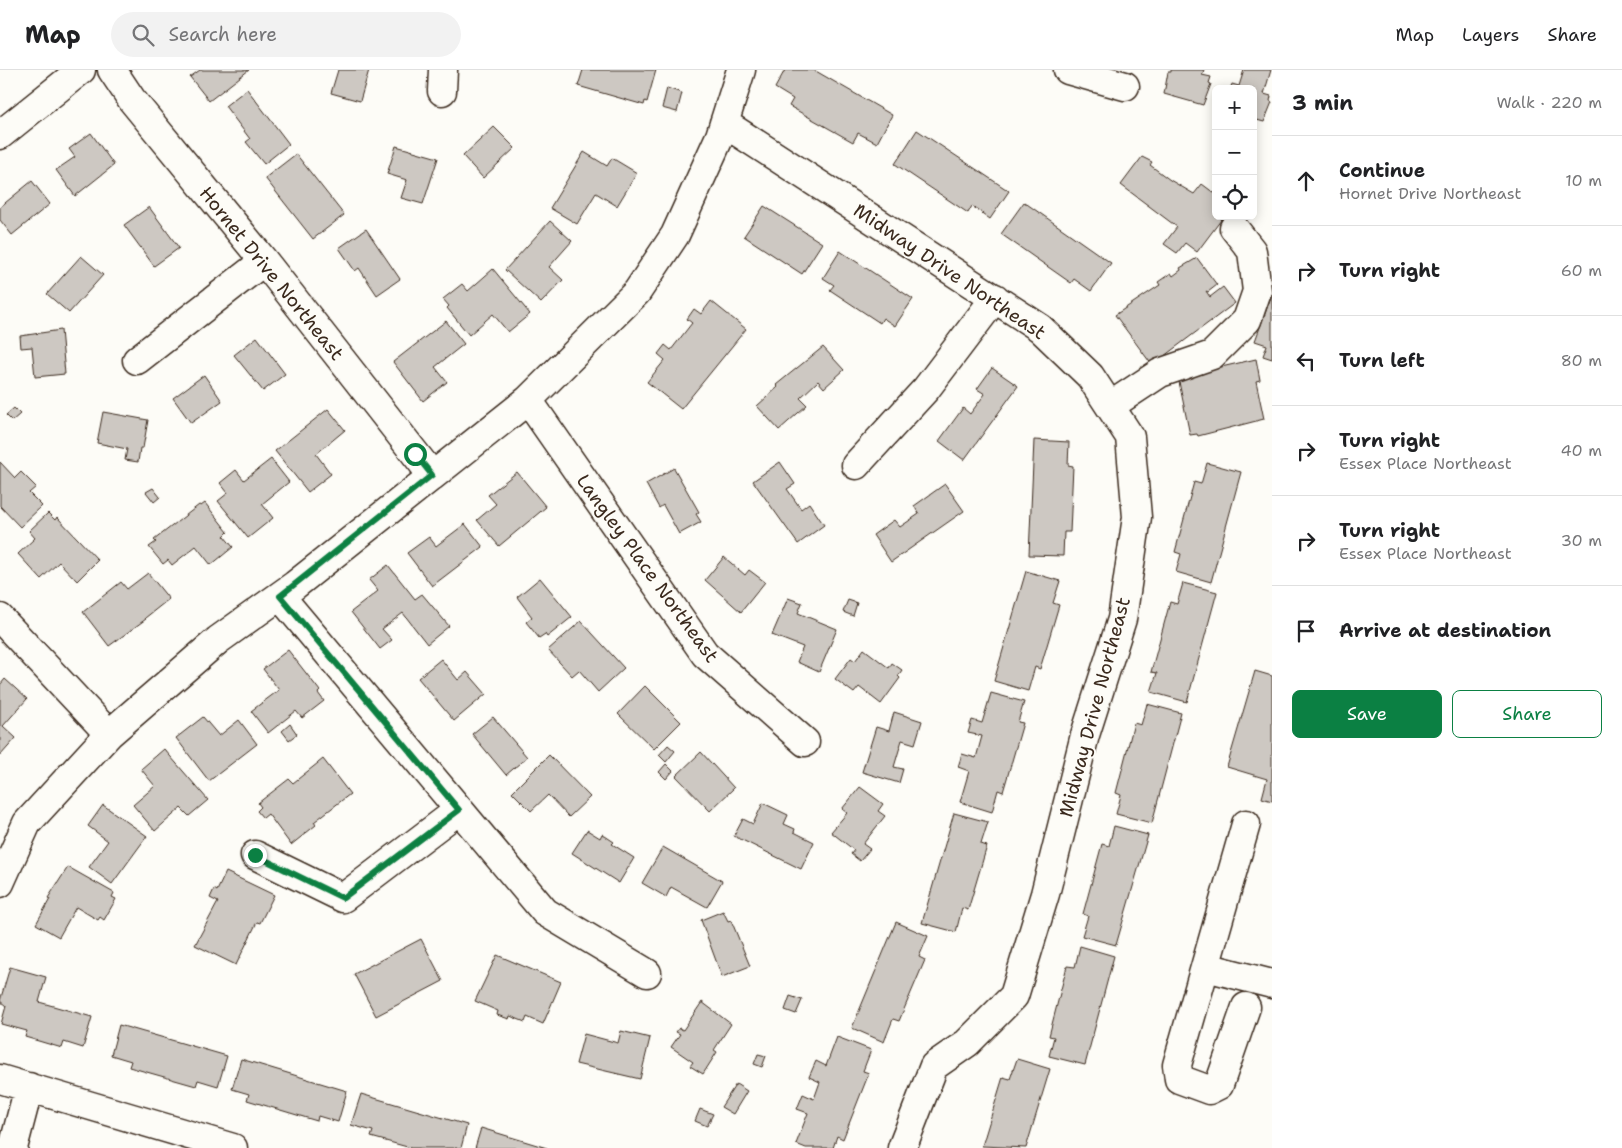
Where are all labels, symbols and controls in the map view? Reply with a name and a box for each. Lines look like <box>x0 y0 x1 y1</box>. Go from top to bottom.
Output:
search box <box>111 12 461 57</box>
text: Map <box>25 19 81 51</box>
icon: search <box>129 21 157 49</box>
text: Search here <box>169 22 277 47</box>
text: Map <box>1396 23 1434 47</box>
text: Layers <box>1462 23 1519 47</box>
text: Share <box>1547 23 1597 47</box>
map controls <box>1212 85 1257 220</box>
button: + <box>1212 85 1257 130</box>
text: 3 min <box>1292 89 1353 117</box>
text: Walk · 220 m <box>1496 92 1602 113</box>
button: − <box>1212 130 1257 175</box>
text: Continue <box>1339 158 1425 183</box>
icon: ahead <box>1292 167 1320 195</box>
text: 10 m <box>1565 170 1602 191</box>
button: locate <box>1212 175 1257 220</box>
street label: Hornet Drive Northeast <box>194 181 349 365</box>
text: Hornet Drive Northeast <box>1339 183 1521 204</box>
street label: Midway Drive Northeast <box>849 198 1051 345</box>
icon: right <box>1292 257 1320 285</box>
text: Turn right <box>1339 258 1440 283</box>
text: 60 m <box>1561 260 1602 281</box>
icon: left <box>1292 347 1320 375</box>
text: Turn left <box>1339 348 1425 373</box>
text: 80 m <box>1561 350 1602 371</box>
text: Turn right <box>1339 428 1440 453</box>
icon: right <box>1292 437 1320 465</box>
text: 40 m <box>1560 440 1602 461</box>
route start <box>404 443 427 466</box>
text: Essex Place Northeast <box>1339 453 1512 474</box>
street label: Langley Place Northeast <box>571 469 724 667</box>
text: Turn right <box>1339 518 1440 543</box>
icon: right <box>1292 527 1320 555</box>
text: 30 m <box>1561 530 1602 551</box>
text: Essex Place Northeast <box>1339 543 1512 564</box>
street label: Midway Drive Northeast <box>1053 594 1136 820</box>
icon: arrive <box>1292 617 1320 645</box>
text: Arrive at destination <box>1339 618 1551 643</box>
button: Save <box>1292 690 1442 738</box>
button: Share <box>1452 690 1602 738</box>
route end <box>244 844 267 867</box>

